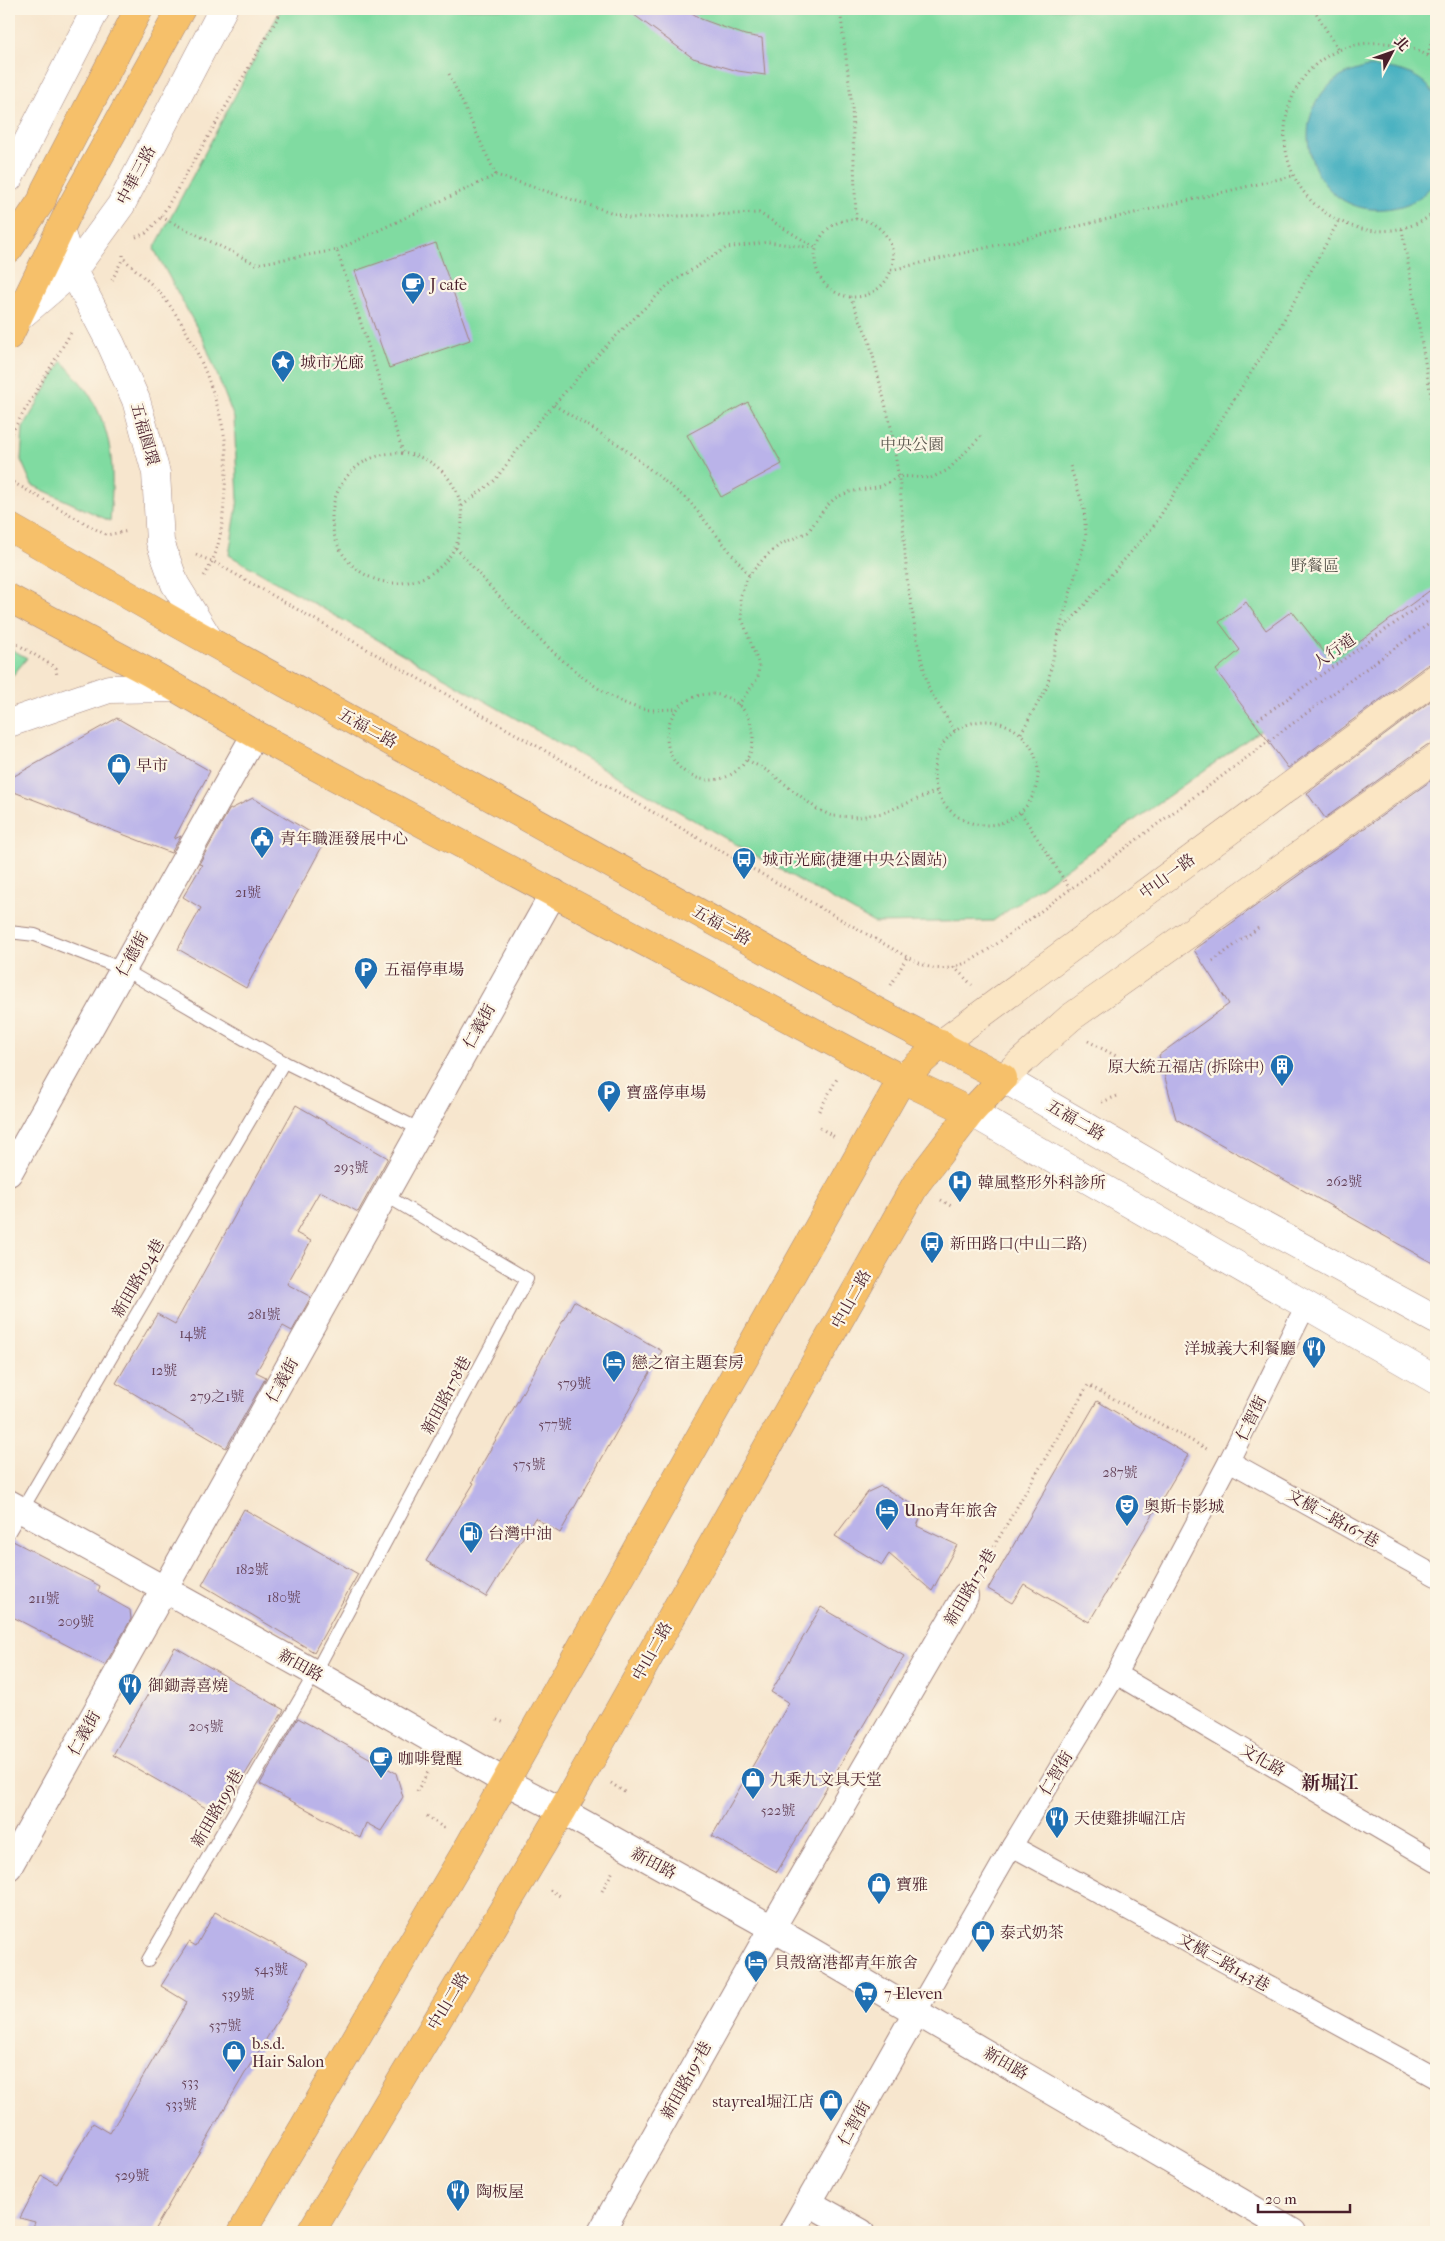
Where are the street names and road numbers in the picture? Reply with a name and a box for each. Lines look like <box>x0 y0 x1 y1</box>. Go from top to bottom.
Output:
street label: 中華三路 <box>113 142 159 208</box>
street label: 五福圓環 <box>127 401 163 467</box>
street label: 人行道 <box>1309 629 1359 673</box>
street label: 五福二路 <box>335 704 401 752</box>
street label: 中山一路 <box>1136 850 1198 902</box>
street label: 五福二路 <box>689 901 755 949</box>
street label: 仁德街 <box>112 928 152 980</box>
street label: 仁義街 <box>459 1000 499 1052</box>
street label: 五福二路 <box>1044 1096 1108 1144</box>
street label: 新田路194巷 <box>108 1235 168 1321</box>
street label: 中山二路 <box>827 1266 875 1332</box>
street label: 新田路178巷 <box>418 1353 474 1437</box>
street label: 仁義街 <box>262 1354 302 1406</box>
street label: 仁智街 <box>1232 1392 1270 1444</box>
street label: 文橫二路167巷 <box>1284 1485 1382 1551</box>
street label: 新田路172巷 <box>940 1545 1000 1629</box>
street label: 中山二路 <box>628 1618 676 1684</box>
street label: 新田路 <box>275 1645 327 1685</box>
street label: 仁義街 <box>64 1707 104 1759</box>
street label: 文化路 <box>1237 1740 1289 1780</box>
street label: 仁智街 <box>1035 1748 1077 1798</box>
street label: 新田路199巷 <box>187 1766 247 1850</box>
street label: 新田路 <box>628 1843 680 1883</box>
street label: 文橫二路143巷 <box>1175 1929 1273 1995</box>
street label: 中山二路 <box>423 1969 473 2033</box>
street label: 新田路197巷 <box>657 2038 715 2122</box>
street label: 新田路 <box>980 2043 1032 2083</box>
street label: 仁智街 <box>834 2097 874 2149</box>

